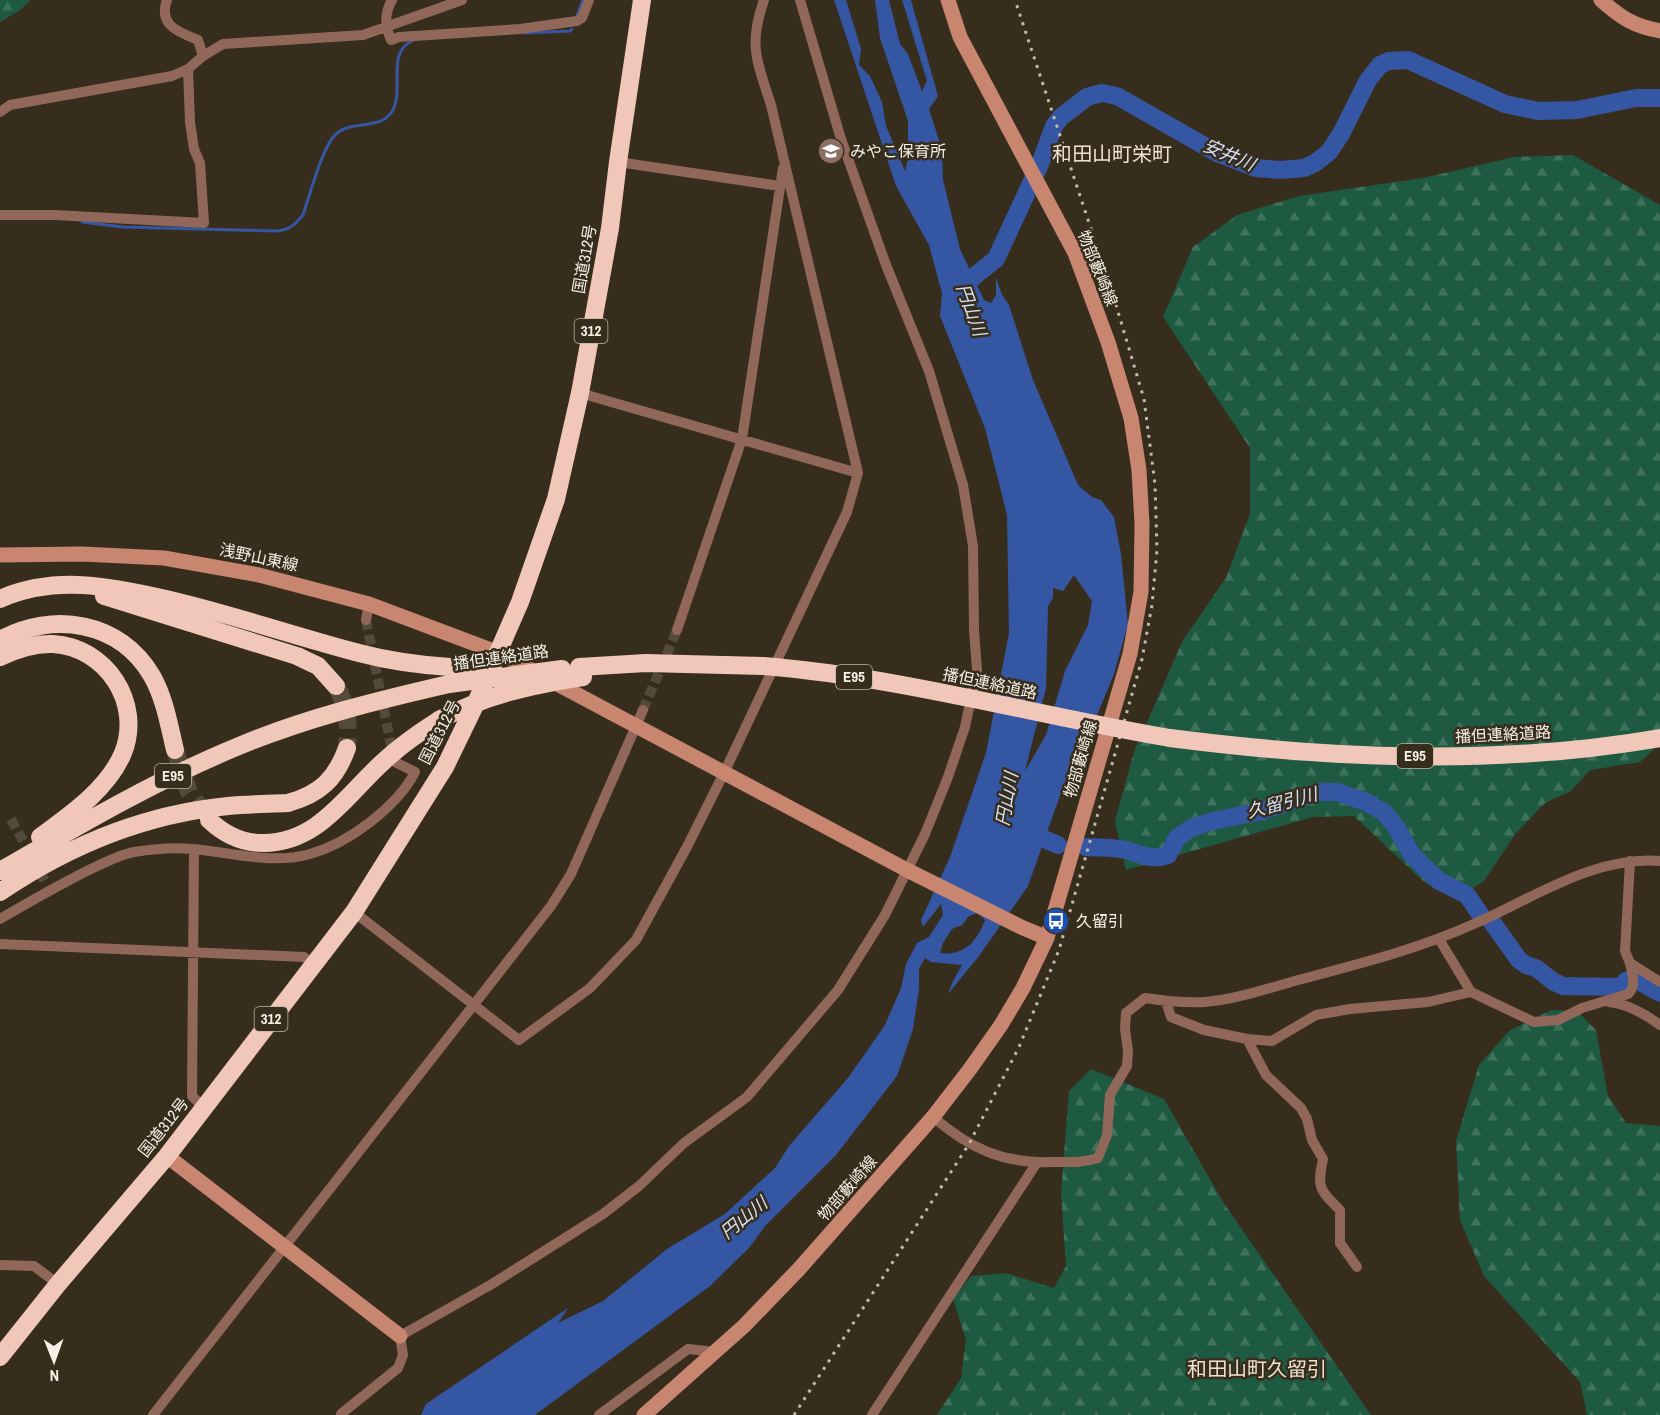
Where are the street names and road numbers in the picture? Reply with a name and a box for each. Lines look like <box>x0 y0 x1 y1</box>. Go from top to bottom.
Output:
street label: 国道312号 <box>567 223 601 295</box>
street label: 物部藪崎線 <box>1073 227 1123 309</box>
road number: 312 <box>574 319 608 343</box>
street label: 浅野山東線 <box>218 538 300 576</box>
street label: 播但連絡道路 <box>452 639 550 675</box>
street label: 播但連絡道路 <box>941 662 1039 704</box>
road number: E95 <box>836 665 872 689</box>
street label: 国道312号 <box>413 696 465 768</box>
street label: 物部藪崎線 <box>1058 718 1102 800</box>
street label: 播但連絡道路 <box>1454 721 1552 747</box>
road number: E95 <box>1397 744 1433 768</box>
road number: E95 <box>155 764 191 788</box>
road number: 312 <box>254 1007 288 1031</box>
street label: 国道312号 <box>133 1093 193 1161</box>
street label: 物部藪崎線 <box>812 1151 882 1225</box>

